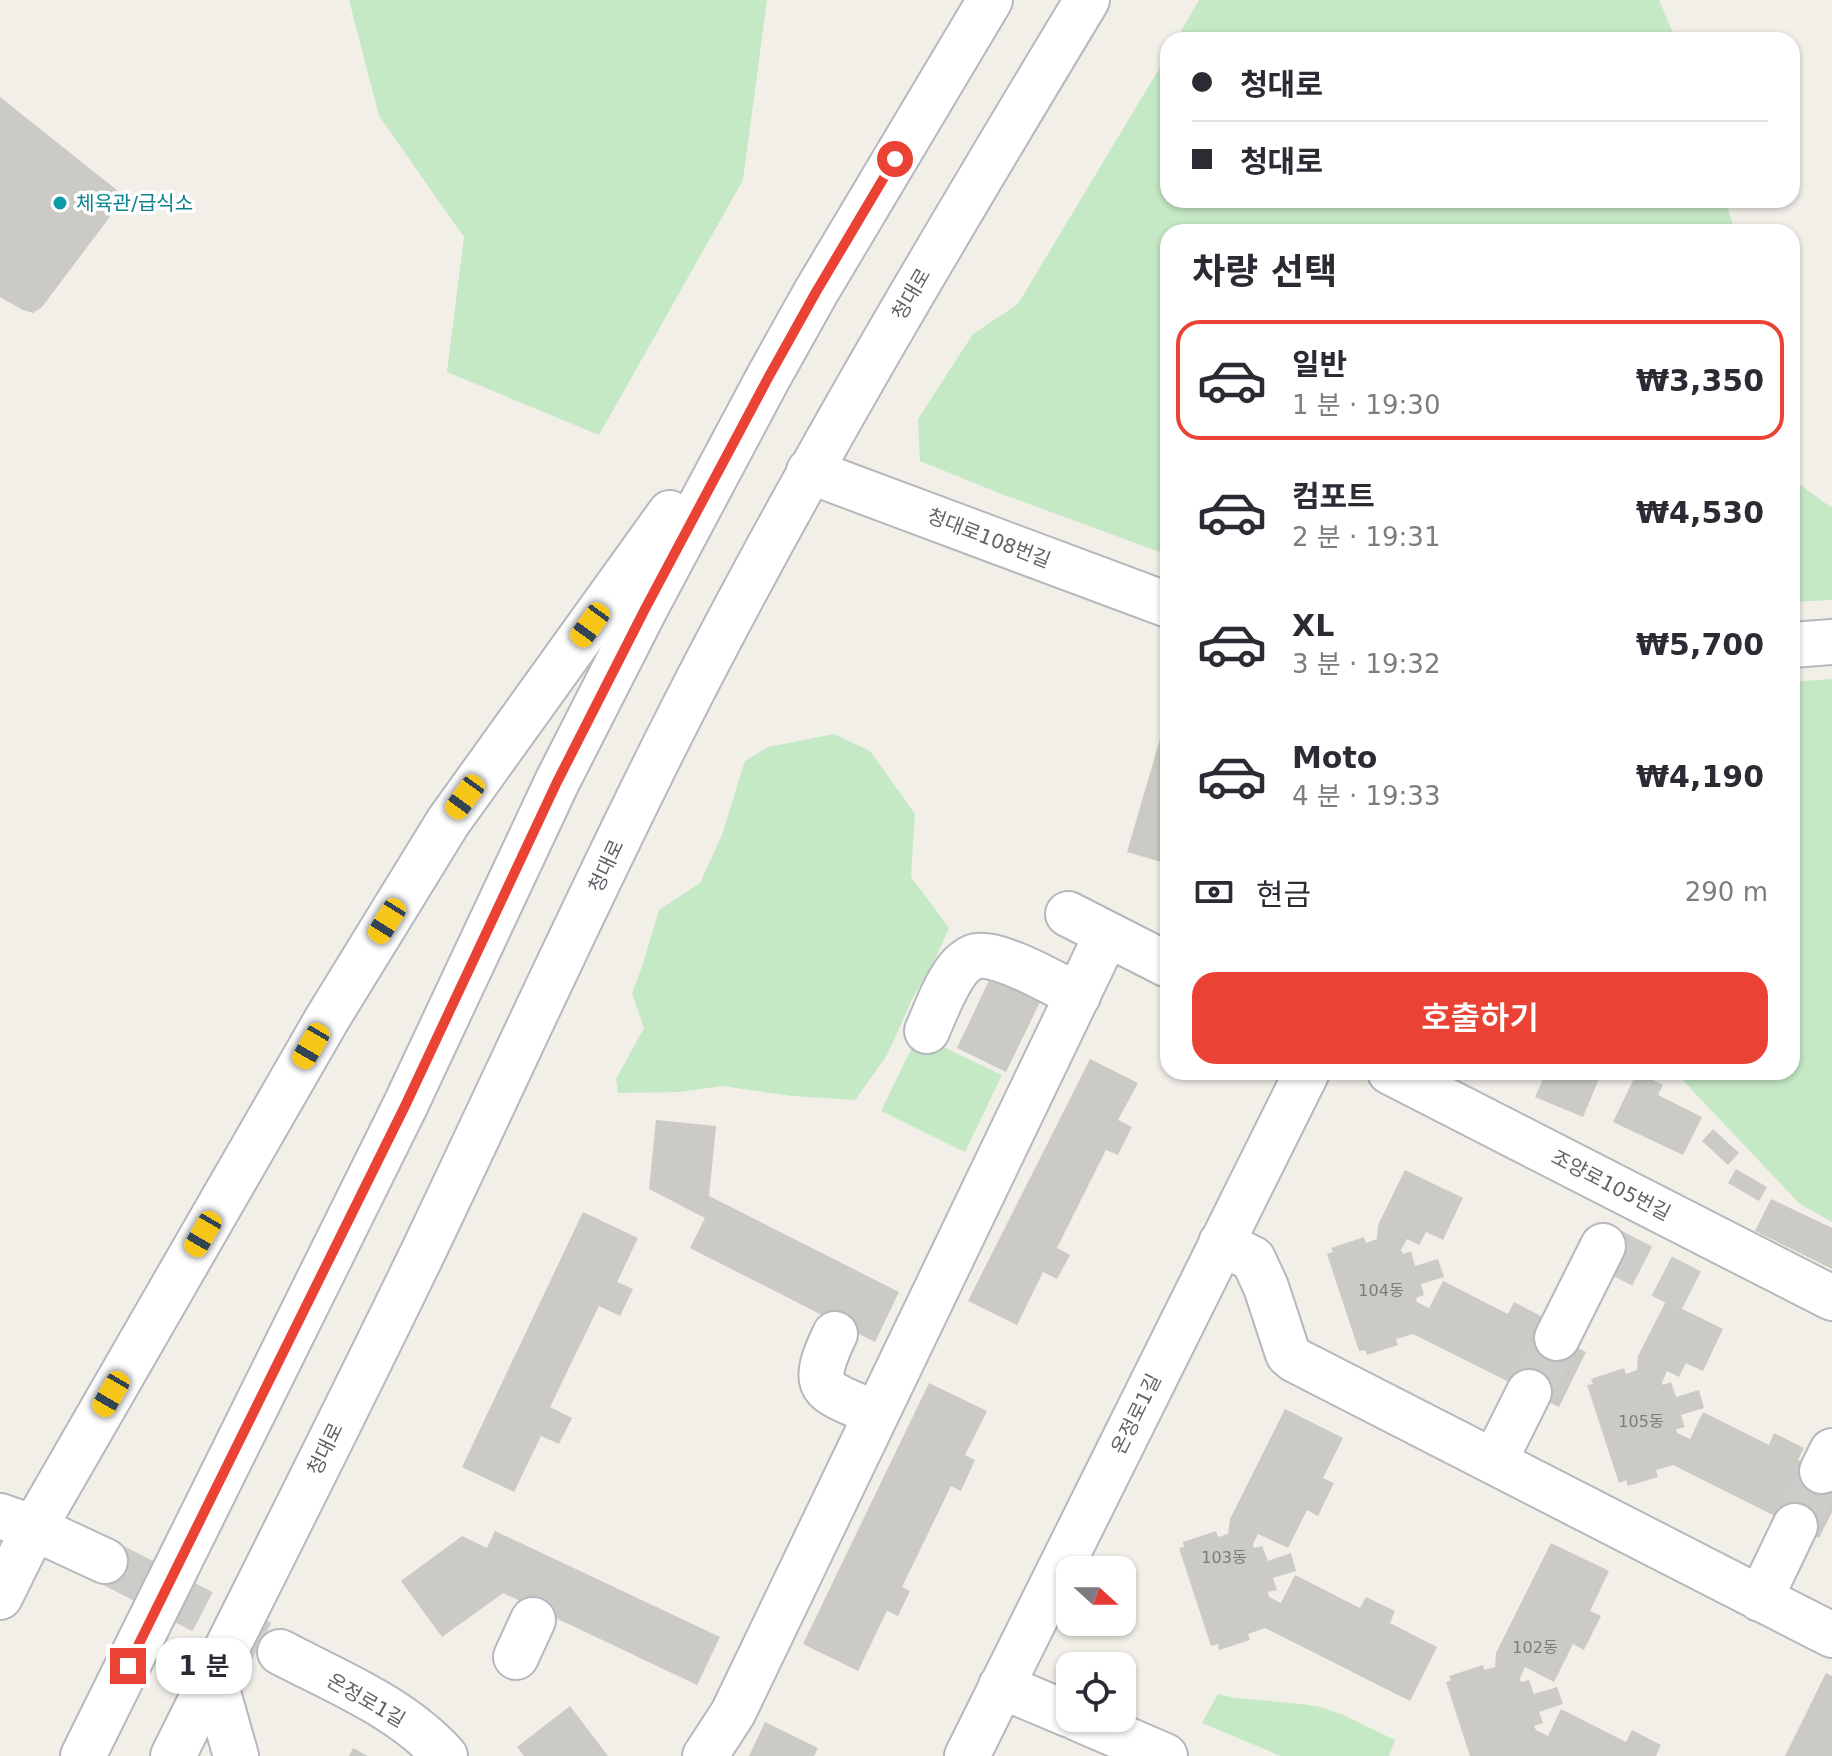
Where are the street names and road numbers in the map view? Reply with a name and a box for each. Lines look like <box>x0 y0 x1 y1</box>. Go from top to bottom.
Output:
street label: 청대로 <box>887 264 935 324</box>
street label: 청대로108번길 <box>924 503 1054 573</box>
street label: 청대로 <box>583 836 629 896</box>
street label: 조양로105번길 <box>1548 1145 1674 1225</box>
street label: 온정로1길 <box>1106 1370 1166 1458</box>
street label: 청대로 <box>302 1419 348 1479</box>
street label: 온정로1길 <box>323 1668 409 1732</box>

